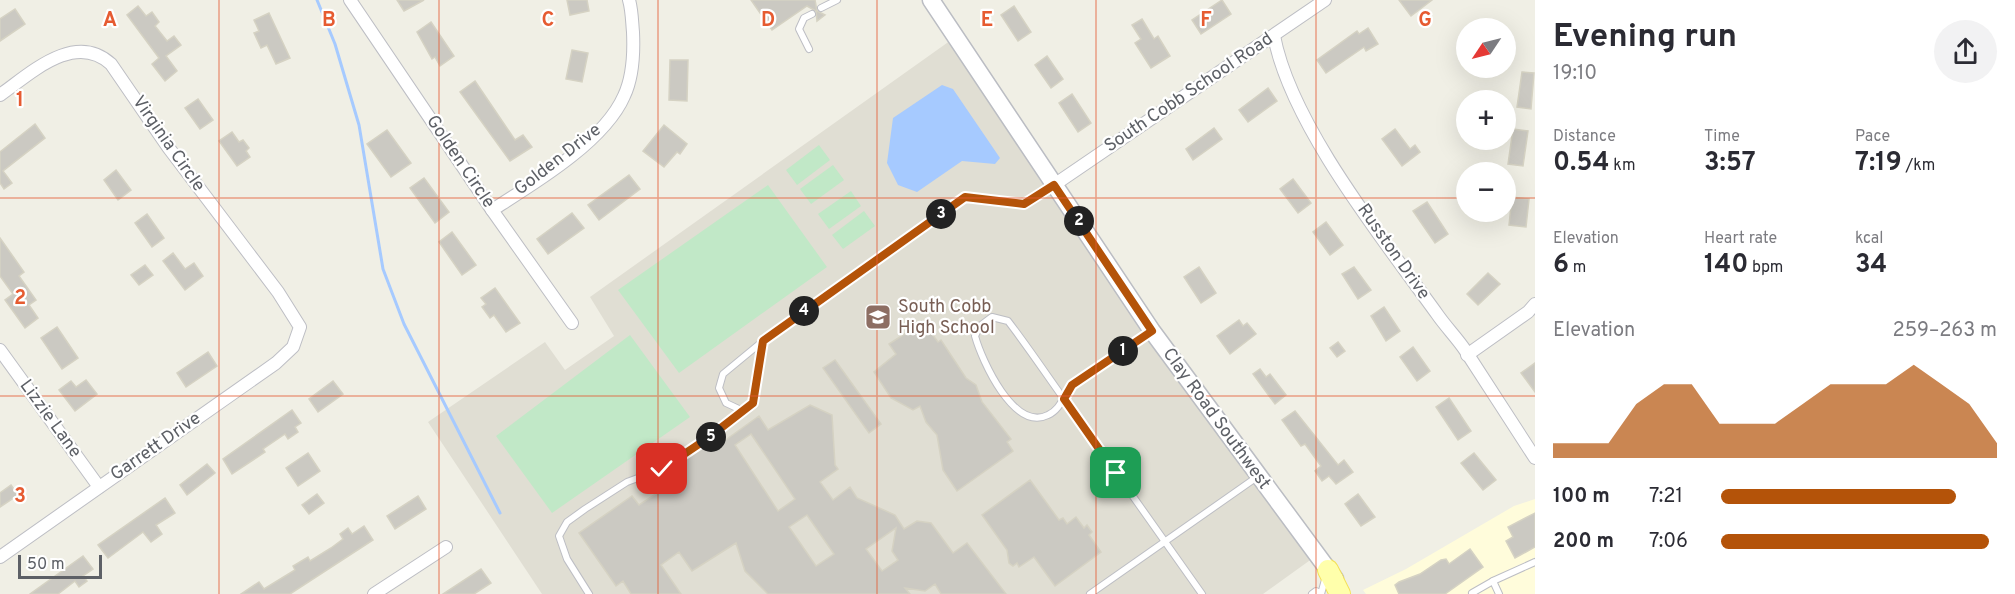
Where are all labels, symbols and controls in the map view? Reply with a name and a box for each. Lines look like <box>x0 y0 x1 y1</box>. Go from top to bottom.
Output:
text: A <box>103 8 117 34</box>
text: B <box>322 8 336 34</box>
text: C <box>542 8 554 34</box>
text: D <box>761 8 775 34</box>
text: E <box>981 8 993 34</box>
text: F <box>1200 8 1212 34</box>
text: G <box>1418 8 1432 34</box>
text: Evening run <box>1553 17 1737 59</box>
north arrow <box>1456 18 1516 78</box>
map controls <box>1456 18 1516 222</box>
button: share <box>1934 20 1997 83</box>
street label: South Cobb School Road <box>1100 28 1278 158</box>
text: 19:10 <box>1553 61 1597 87</box>
text: 1 <box>16 88 24 114</box>
button: + <box>1456 90 1516 150</box>
street label: Virginia Circle <box>126 91 210 197</box>
street label: Golden Circle <box>420 111 500 213</box>
street label: Golden Drive <box>510 119 606 201</box>
text: Distance <box>1553 127 1616 147</box>
text: Time <box>1704 127 1740 147</box>
text: Pace <box>1855 127 1890 147</box>
text: 0.54 <box>1553 147 1610 180</box>
text: 3:57 <box>1704 147 1756 180</box>
text: 7:19 <box>1855 147 1902 180</box>
text: km <box>1610 156 1635 176</box>
text: /km <box>1902 156 1935 176</box>
button: − <box>1456 162 1516 222</box>
pin: 3 <box>926 199 956 229</box>
street label: Russton Drive <box>1351 199 1435 305</box>
text: 3 <box>936 204 946 224</box>
pin: 2 <box>1064 206 1094 236</box>
text: 2 <box>1074 211 1084 231</box>
text: Elevation <box>1553 229 1619 249</box>
text: Heart rate <box>1704 229 1777 249</box>
text: kcal <box>1855 229 1883 249</box>
text: 6 <box>1553 249 1569 282</box>
text: 140 <box>1704 249 1748 282</box>
text: 34 <box>1855 249 1887 282</box>
text: m <box>1569 258 1586 278</box>
text: bpm <box>1748 258 1783 278</box>
text: 2 <box>14 286 26 312</box>
pin: 4 <box>789 296 819 326</box>
place label: South Cobb High School <box>898 296 995 340</box>
text: 4 <box>799 301 809 321</box>
school or university icon: South Cobb High School <box>863 302 893 332</box>
text: Elevation <box>1553 318 1635 344</box>
text: 259–263 m <box>1893 318 1997 344</box>
pin: 1 <box>1108 336 1138 366</box>
text: 1 <box>1120 341 1126 361</box>
street label: Clay Road Southwest <box>1157 344 1275 494</box>
street label: Lizzie Lane <box>14 375 86 463</box>
street label: Garrett Drive <box>106 407 206 487</box>
pin: 5 <box>696 422 726 452</box>
text: 5 <box>706 427 716 447</box>
pin <box>636 443 687 494</box>
pin <box>1090 447 1141 498</box>
icon: check <box>645 452 678 485</box>
icon: arrive <box>1099 456 1132 489</box>
text: 3 <box>14 484 26 510</box>
text: 100 m <box>1553 484 1610 510</box>
text: 7:21 <box>1649 484 1683 510</box>
text: 200 m <box>1553 529 1614 555</box>
text: 7:06 <box>1649 529 1688 555</box>
scale bar <box>18 552 102 580</box>
text: 50 m <box>27 555 65 575</box>

